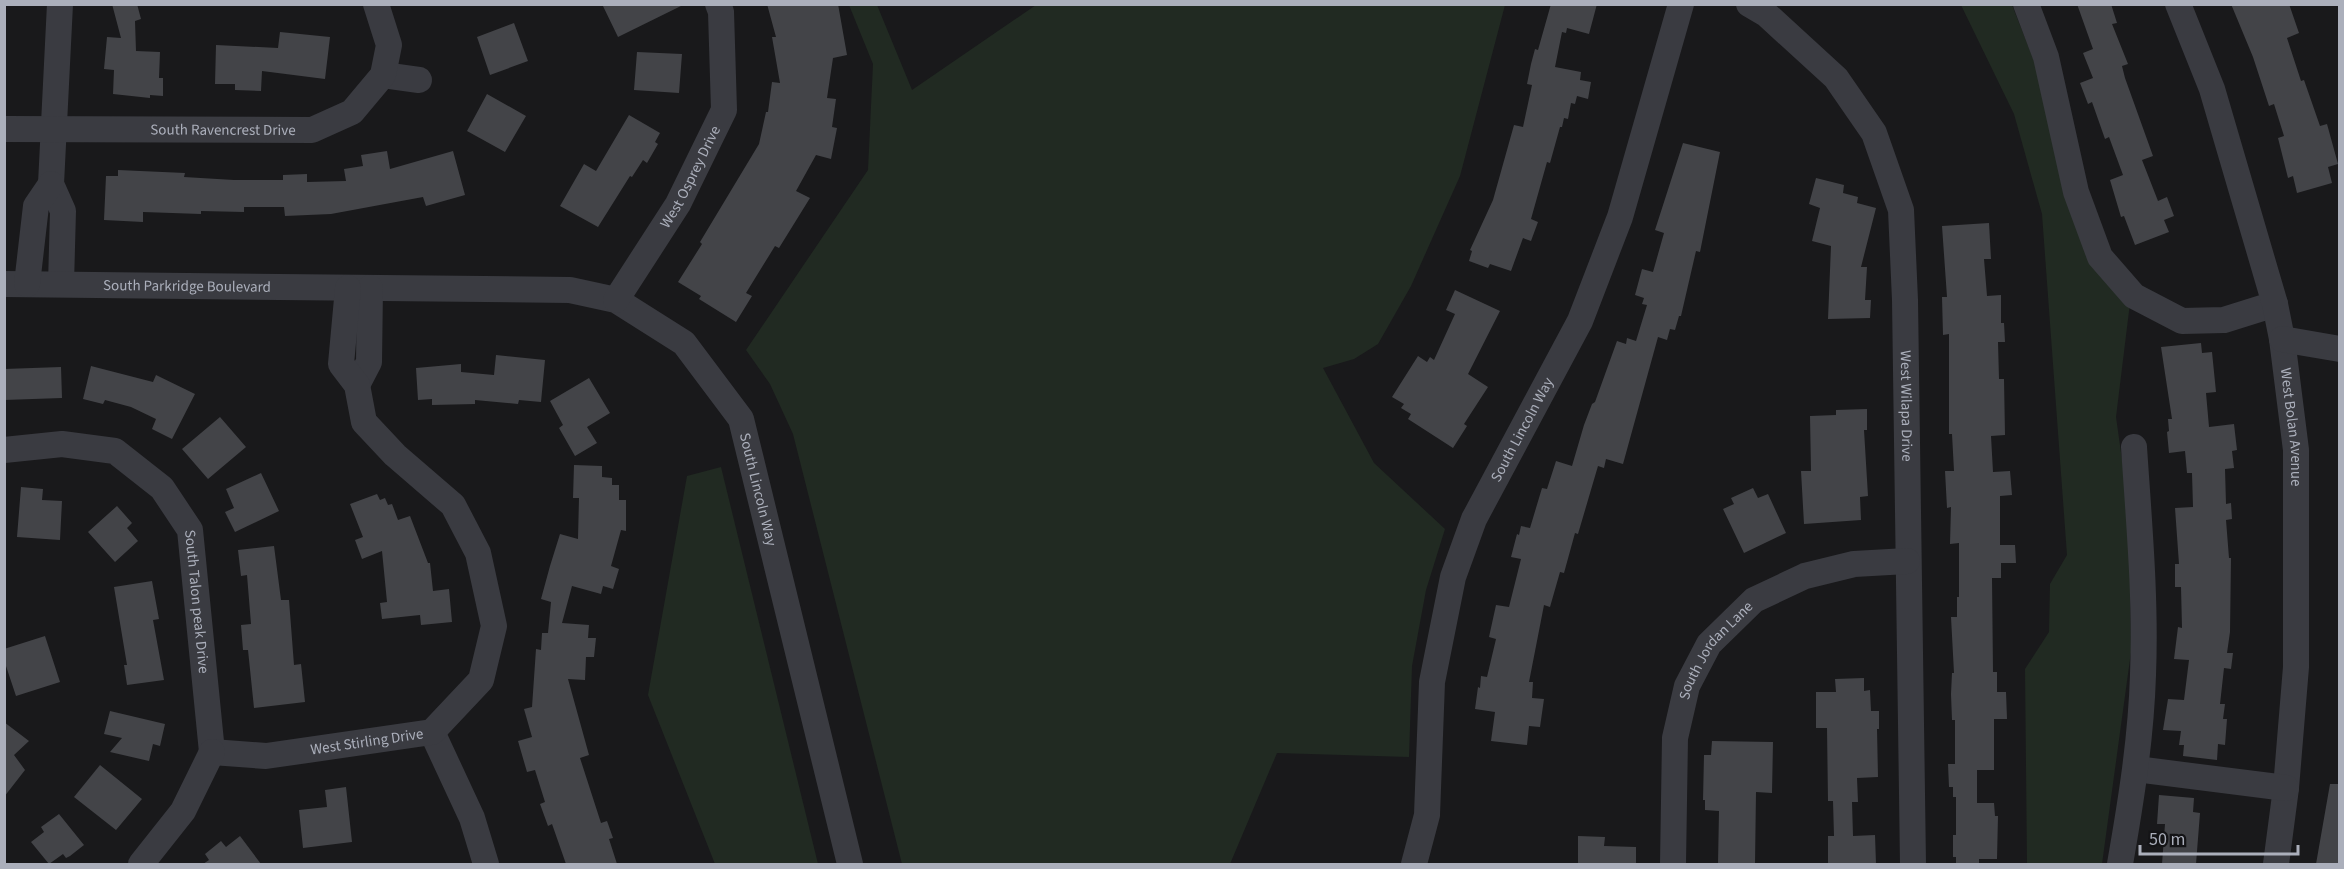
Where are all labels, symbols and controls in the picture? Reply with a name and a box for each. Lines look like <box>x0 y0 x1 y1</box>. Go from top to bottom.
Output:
street label: South Ravencrest Drive <box>150 119 296 140</box>
street label: West Osprey Drive <box>655 122 725 232</box>
street label: South Parkridge Boulevard <box>103 275 271 297</box>
street label: West Wilapa Drive <box>1895 350 1918 462</box>
street label: West Bolan Avenue <box>2275 367 2307 486</box>
street label: South Lincoln Way <box>1485 374 1558 486</box>
street label: South Lincoln Way <box>734 431 782 548</box>
street label: South Talon peak Drive <box>180 529 215 674</box>
street label: South Jordan Lane <box>1674 596 1757 702</box>
street label: West Stirling Drive <box>309 723 425 760</box>
scale bar <box>2140 818 2298 856</box>
text: 50 m <box>2149 827 2185 852</box>

